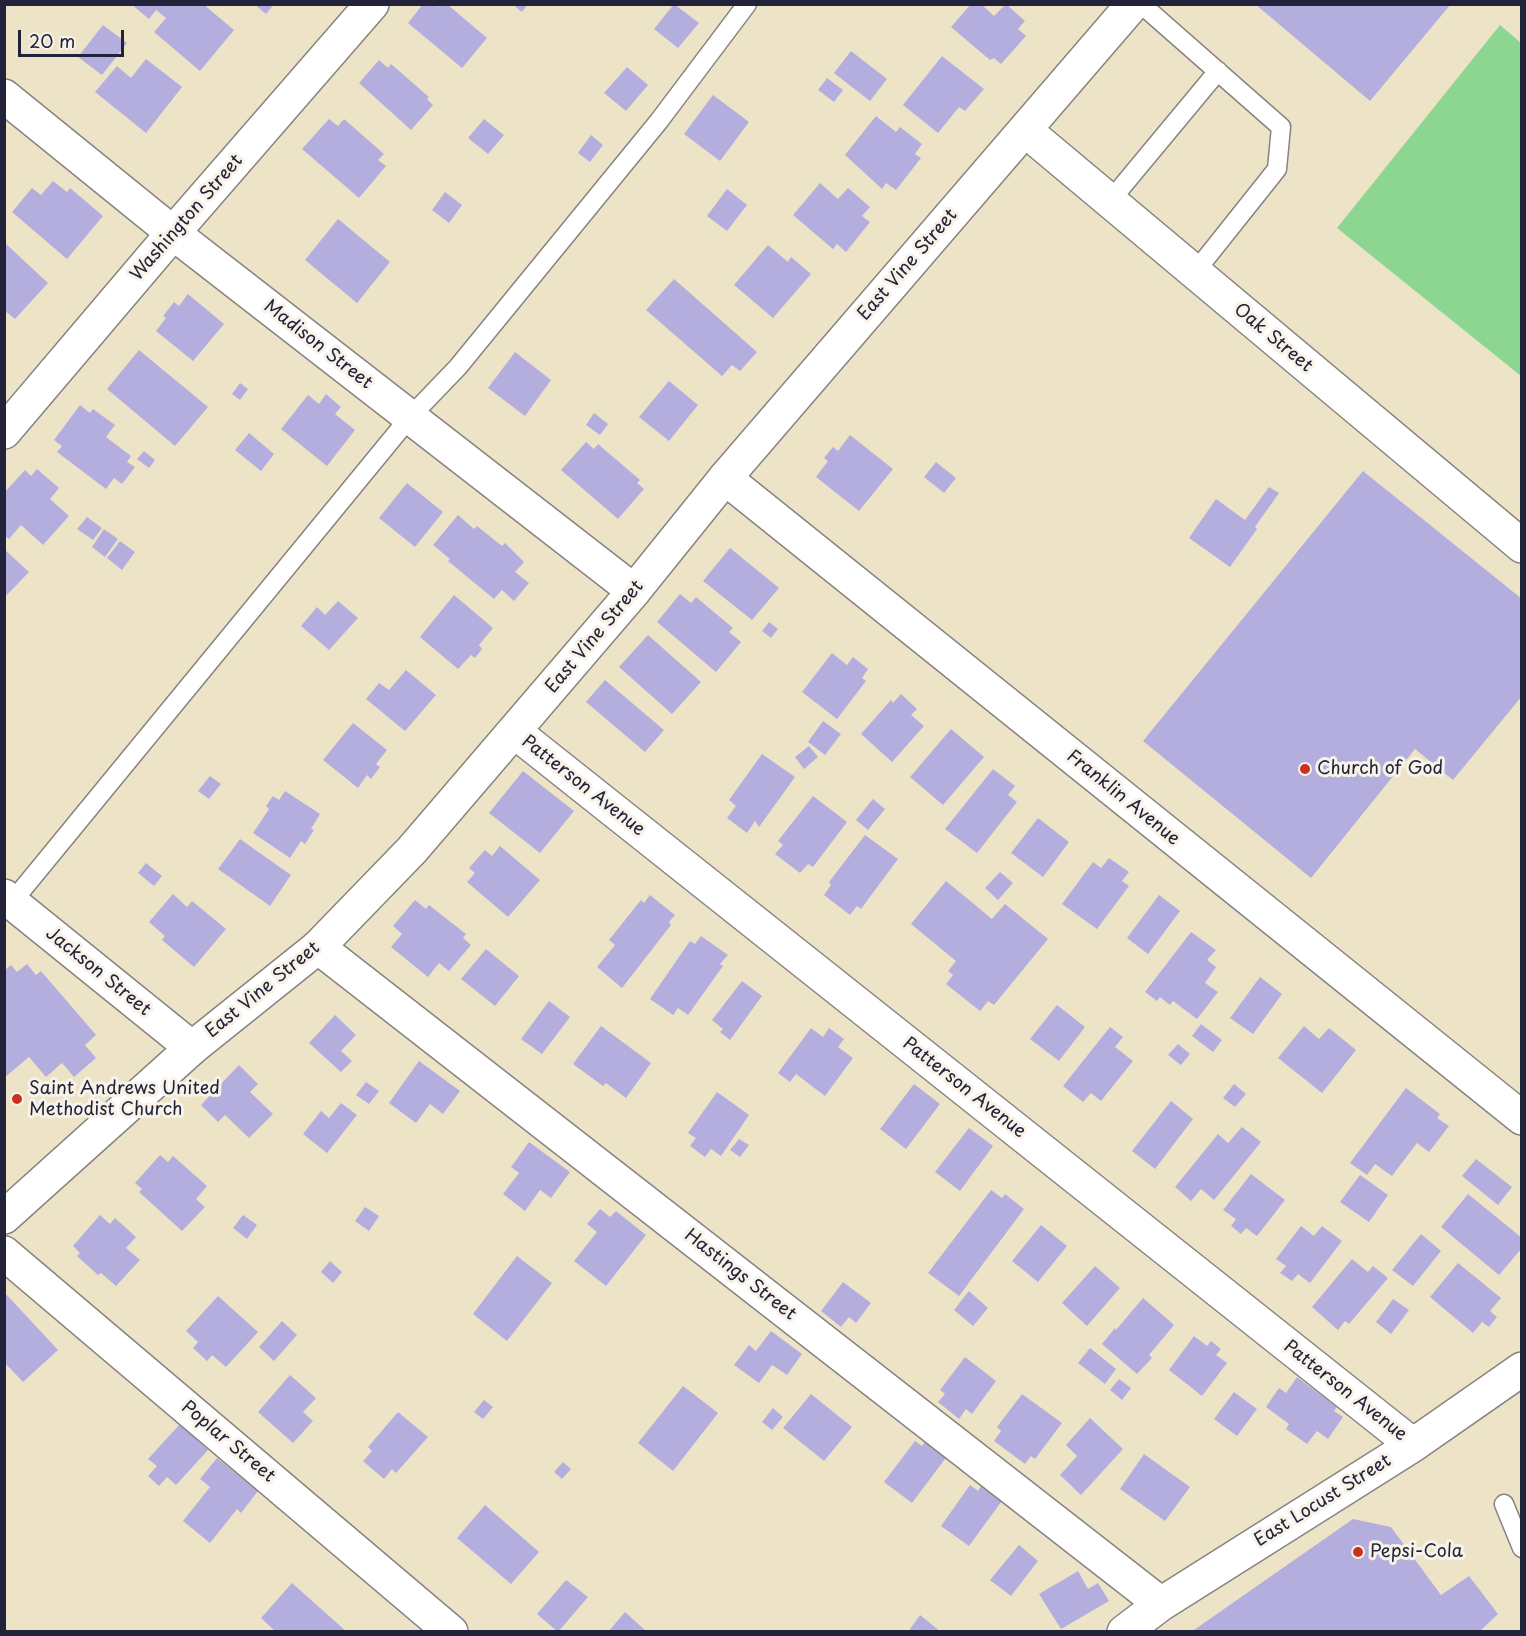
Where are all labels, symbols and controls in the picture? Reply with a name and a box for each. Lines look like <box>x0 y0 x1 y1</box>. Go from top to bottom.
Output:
scale bar <box>21 18 128 56</box>
text: 20 m <box>29 27 75 54</box>
street label: Washington Street <box>126 150 248 286</box>
street label: East Vine Street <box>854 205 962 325</box>
street label: Madison Street <box>259 296 377 394</box>
street label: Oak Street <box>1229 299 1317 377</box>
street label: East Vine Street <box>541 576 649 698</box>
street label: Patterson Avenue <box>517 731 649 841</box>
street label: Franklin Avenue <box>1062 746 1184 850</box>
place label: Church of God <box>1317 758 1443 780</box>
marker: Church of God <box>1298 762 1312 776</box>
street label: Jackson Street <box>41 923 155 1021</box>
street label: East Vine Street <box>202 937 324 1043</box>
street label: Patterson Avenue <box>898 1033 1030 1143</box>
place label: Saint Andrews United Methodist Church <box>29 1078 220 1120</box>
marker: Saint Andrews United Methodist Church <box>10 1092 24 1106</box>
street label: Hastings Street <box>680 1225 800 1325</box>
street label: Patterson Avenue <box>1279 1336 1411 1446</box>
street label: Poplar Street <box>177 1397 279 1487</box>
street label: East Locust Street <box>1251 1450 1395 1552</box>
place label: Pepsi-Cola <box>1370 1541 1463 1563</box>
marker: Pepsi-Cola <box>1351 1545 1365 1559</box>

